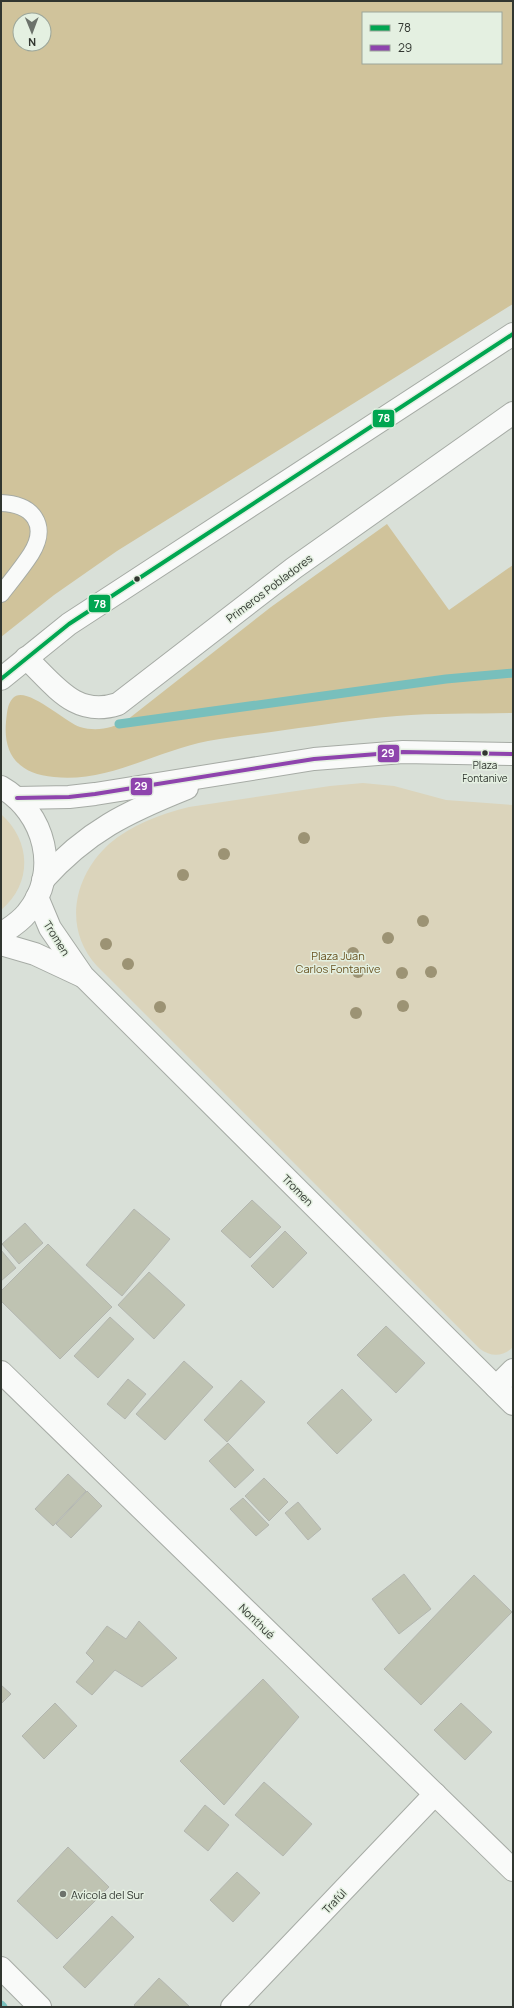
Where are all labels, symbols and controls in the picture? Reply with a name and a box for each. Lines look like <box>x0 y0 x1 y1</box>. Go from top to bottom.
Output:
north arrow <box>12 12 52 52</box>
legend <box>362 12 502 64</box>
text: 78 <box>398 19 411 36</box>
text: N <box>28 35 36 50</box>
text: 29 <box>398 39 412 56</box>
line badge: 78 <box>372 409 395 428</box>
text: 78 <box>378 410 391 425</box>
street label: Primeros Pobladores <box>223 550 315 625</box>
unlabelled marker <box>132 574 142 584</box>
line badge: 78 <box>88 594 111 613</box>
text: 78 <box>94 596 107 611</box>
line badge: 29 <box>377 744 400 763</box>
text: 29 <box>381 745 395 760</box>
marker: Plaza Fontanive <box>480 748 490 758</box>
place label: Plaza Fontanive <box>462 758 508 785</box>
line badge: 29 <box>130 777 153 796</box>
text: 29 <box>134 778 148 793</box>
street label: Tromen <box>40 918 74 958</box>
park label: Plaza Juan Carlos Fontanive <box>296 948 381 976</box>
street label: Tromen <box>279 1171 317 1209</box>
street label: Nonthué <box>236 1600 279 1642</box>
street label: Trafúl <box>319 1885 349 1917</box>
place label: Avícola del Sur <box>71 1887 144 1902</box>
marker: Avícola del Sur <box>58 1889 68 1899</box>

